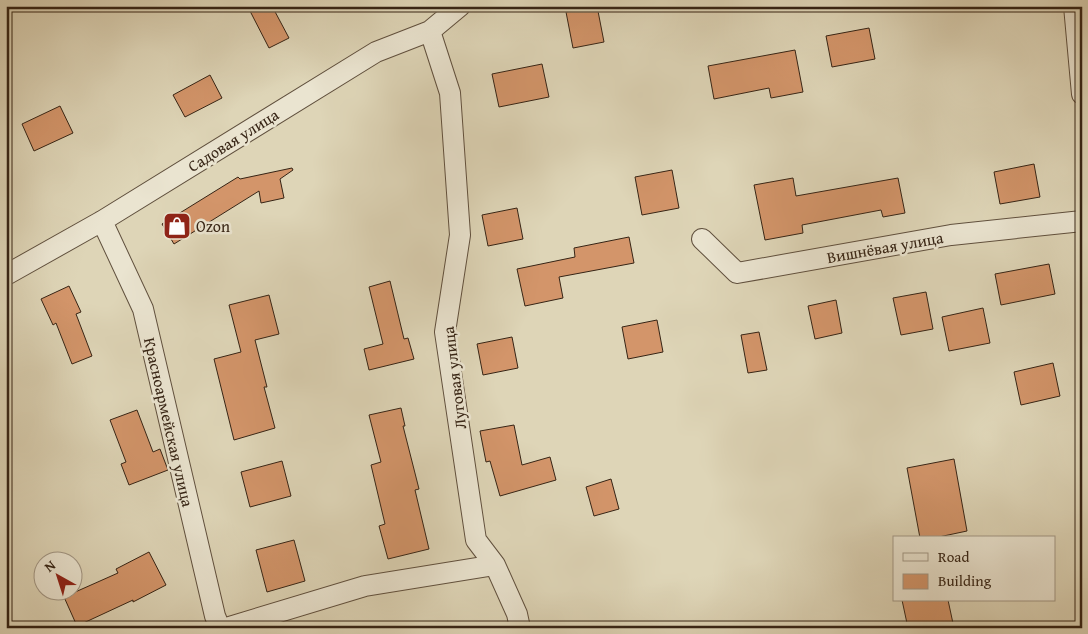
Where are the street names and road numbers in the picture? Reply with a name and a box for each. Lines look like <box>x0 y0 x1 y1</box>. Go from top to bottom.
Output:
street label: Садовая улица <box>183 102 284 178</box>
street label: Вишнёвая улица <box>825 225 945 269</box>
street label: Луговая улица <box>436 325 472 431</box>
street label: Красноармейская улица <box>138 335 200 509</box>

